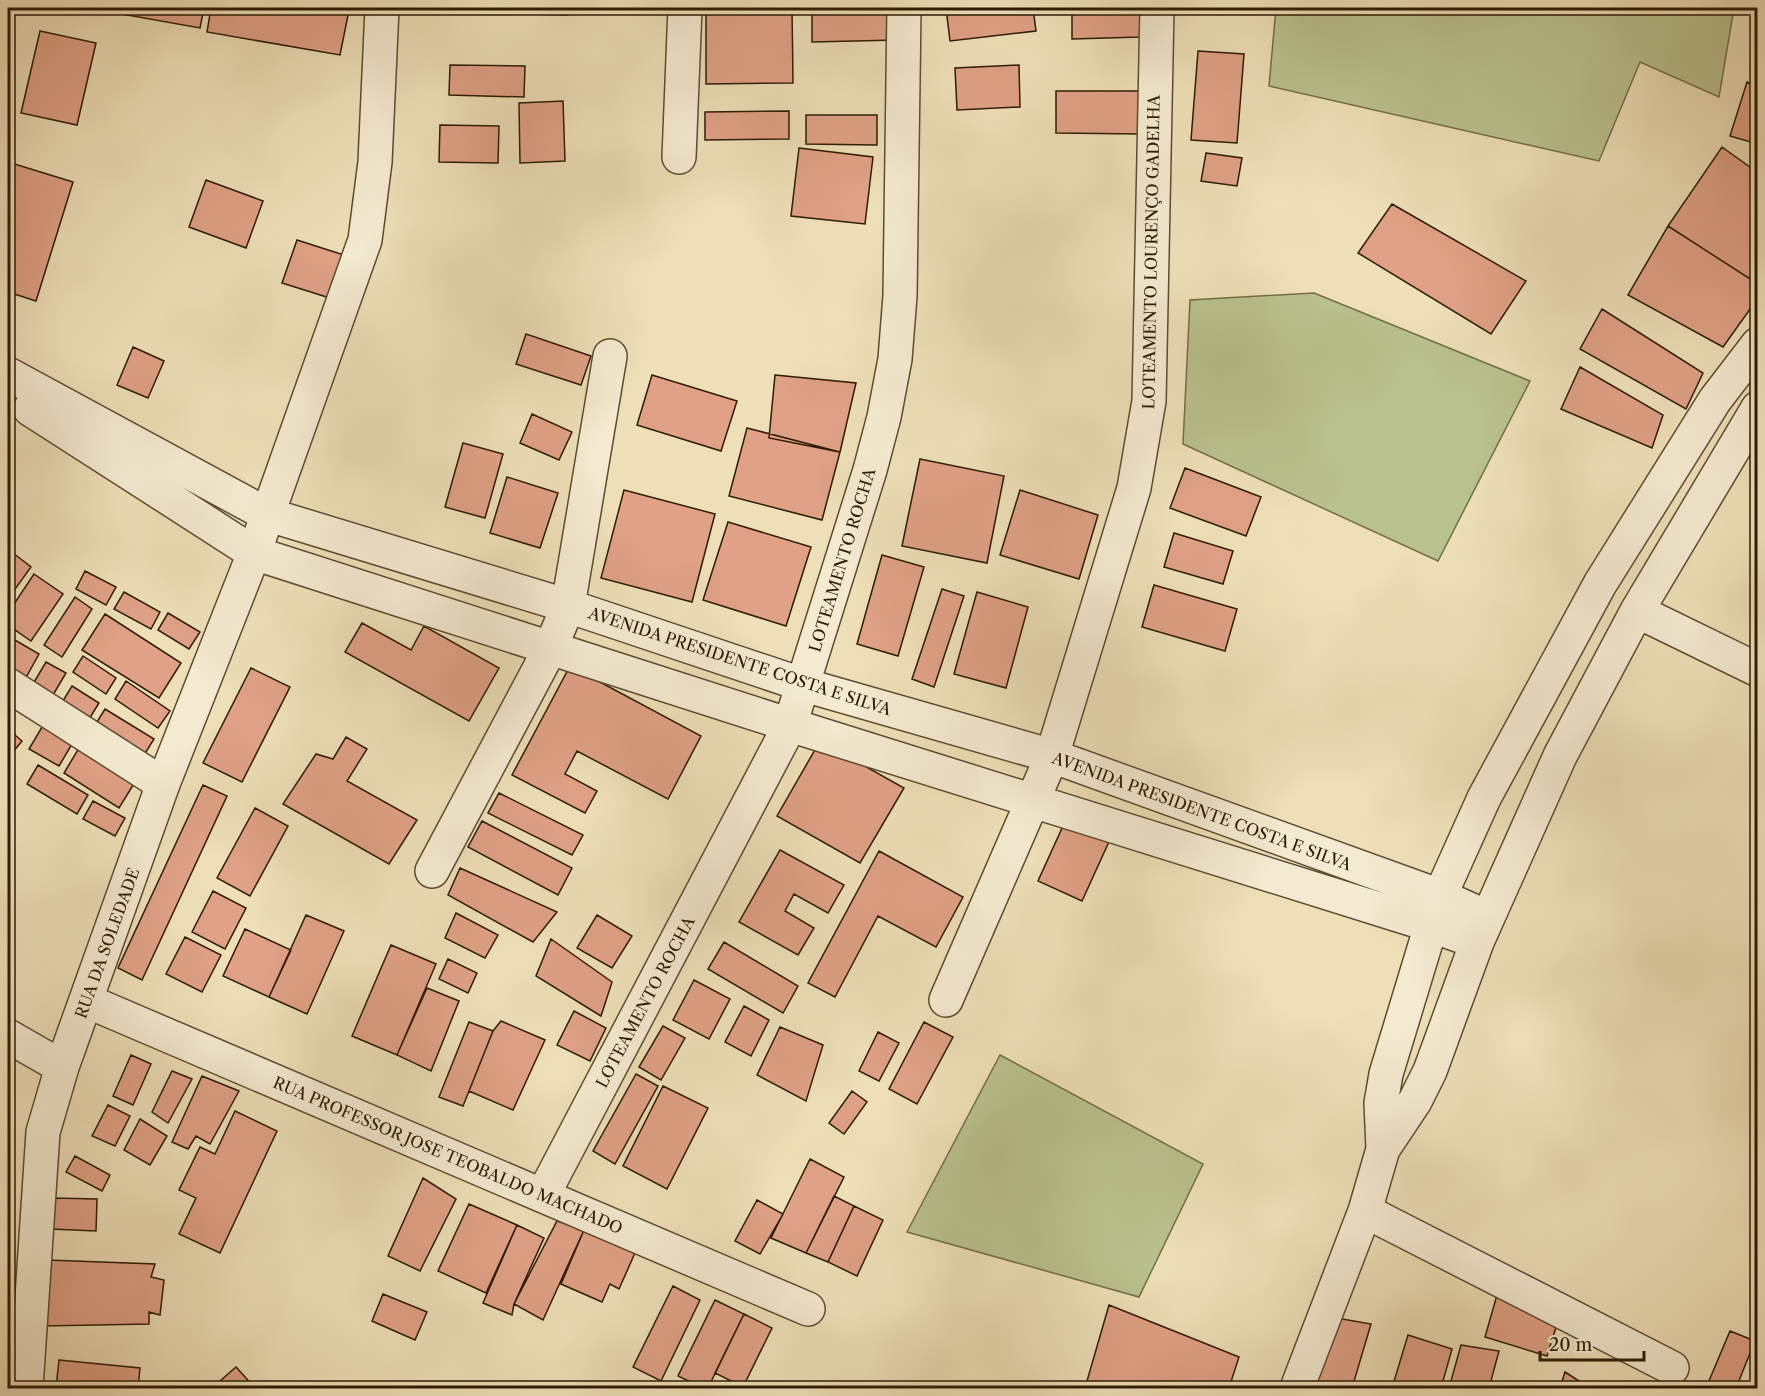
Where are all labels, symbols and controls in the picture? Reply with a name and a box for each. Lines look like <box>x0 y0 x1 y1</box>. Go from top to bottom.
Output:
street label: LOTEAMENTO LOURENÇO GADELHA <box>1138 93 1164 410</box>
street label: LOTEAMENTO ROCHA <box>804 465 880 654</box>
street label: AVENIDA PRESIDENTE COSTA E SILVA <box>585 602 895 720</box>
street label: AVENIDA PRESIDENTE COSTA E SILVA <box>1049 747 1356 875</box>
street label: RUA DA SOLEDADE <box>70 865 144 1021</box>
street label: LOTEAMENTO ROCHA <box>591 912 699 1091</box>
street label: RUA PROFESSOR JOSE TEOBALDO MACHADO <box>270 1072 626 1238</box>
scale bar <box>1540 1324 1644 1362</box>
text: 20 m <box>1549 1334 1593 1356</box>

